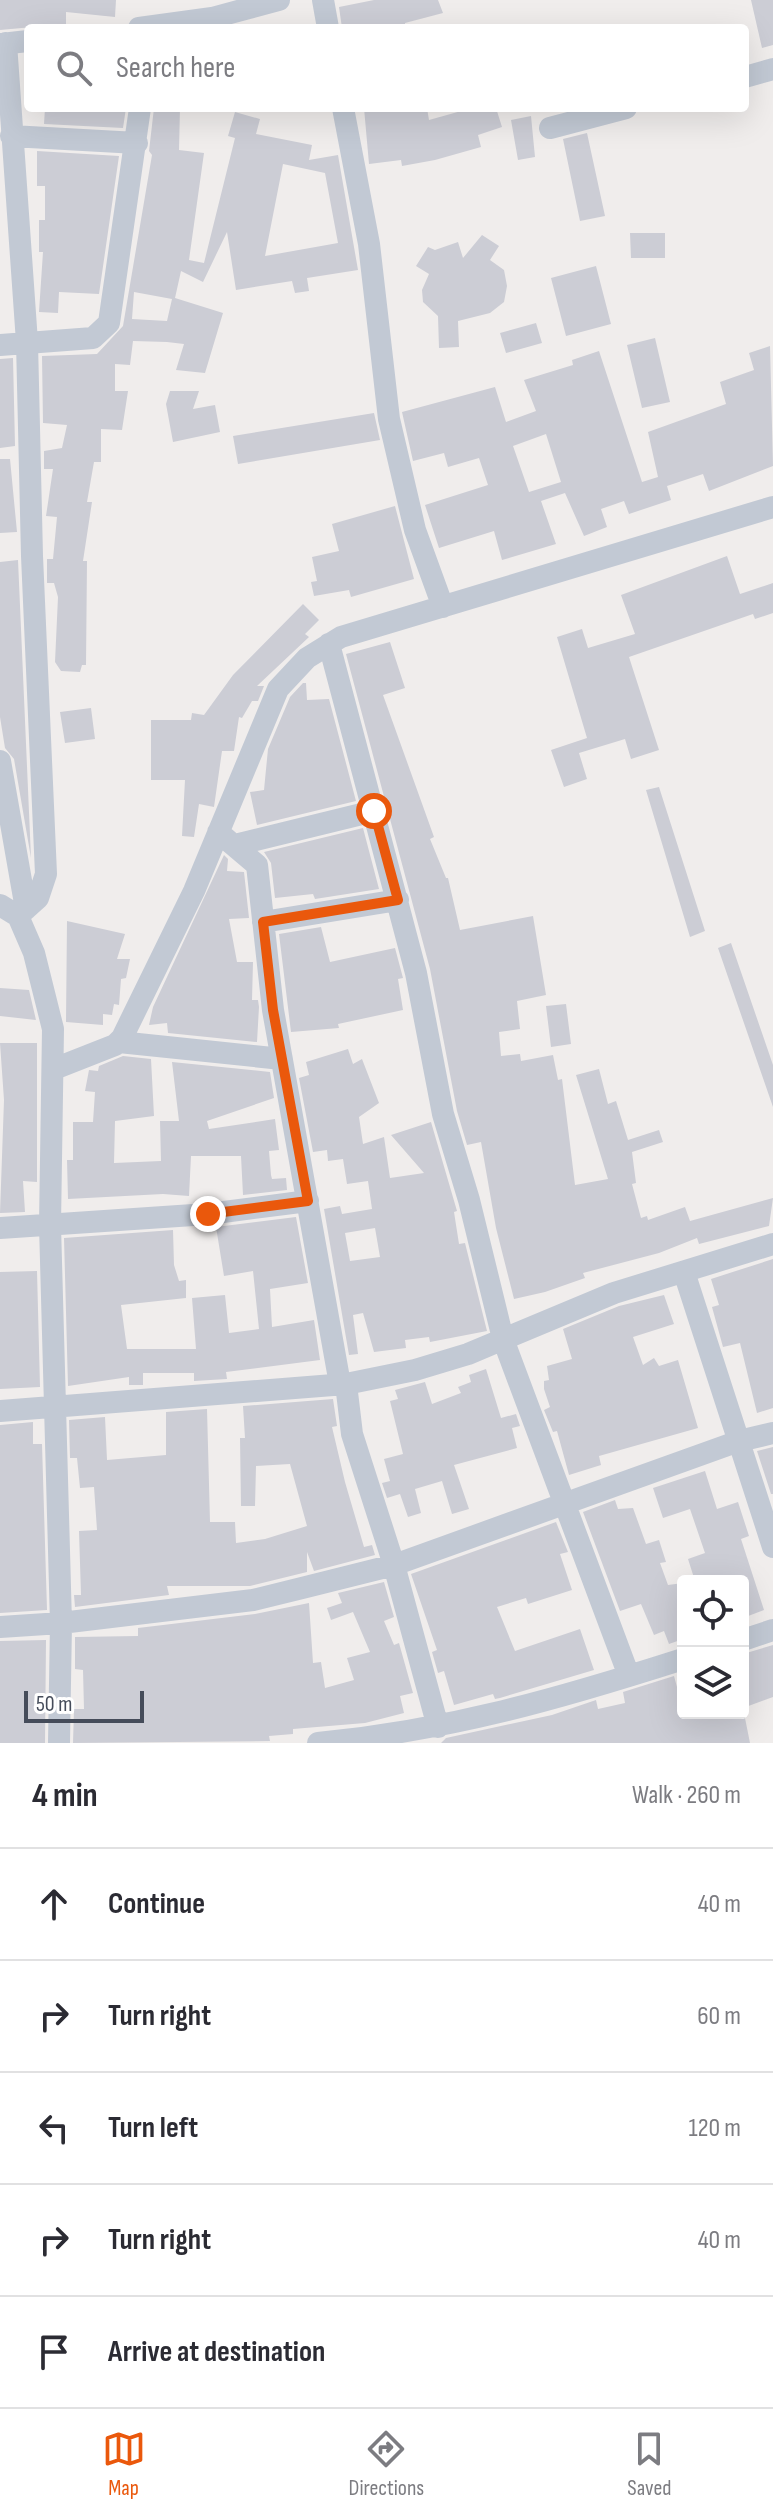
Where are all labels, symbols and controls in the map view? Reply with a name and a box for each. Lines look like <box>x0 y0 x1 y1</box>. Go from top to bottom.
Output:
search box <box>24 24 749 112</box>
icon: search <box>52 46 96 90</box>
text: Search here <box>116 50 235 86</box>
route start <box>356 793 392 829</box>
route end <box>190 1196 226 1232</box>
map controls <box>677 1575 749 1719</box>
button: locate <box>677 1575 749 1647</box>
button: layers <box>677 1647 749 1719</box>
scale bar <box>24 1687 144 1723</box>
text: 50 m <box>36 1691 72 1718</box>
text: 4 min <box>32 1775 98 1816</box>
text: Walk · 260 m <box>632 1780 741 1811</box>
icon: ahead <box>32 1882 76 1926</box>
text: Continue <box>108 1886 205 1922</box>
text: 40 m <box>698 1889 741 1920</box>
icon: right <box>32 1994 76 2038</box>
text: Turn right <box>108 1998 211 2034</box>
text: 60 m <box>697 2001 741 2032</box>
icon: left <box>32 2106 76 2150</box>
text: Turn left <box>108 2110 198 2146</box>
text: 120 m <box>688 2113 741 2144</box>
icon: right <box>32 2218 76 2262</box>
text: Turn right <box>108 2222 211 2258</box>
text: 40 m <box>698 2225 741 2256</box>
icon: arrive <box>32 2330 76 2374</box>
text: Arrive at destination <box>108 2334 325 2370</box>
tab: Map <box>102 2427 146 2502</box>
tab: Directions <box>349 2427 424 2502</box>
tab: Saved <box>627 2427 671 2502</box>

